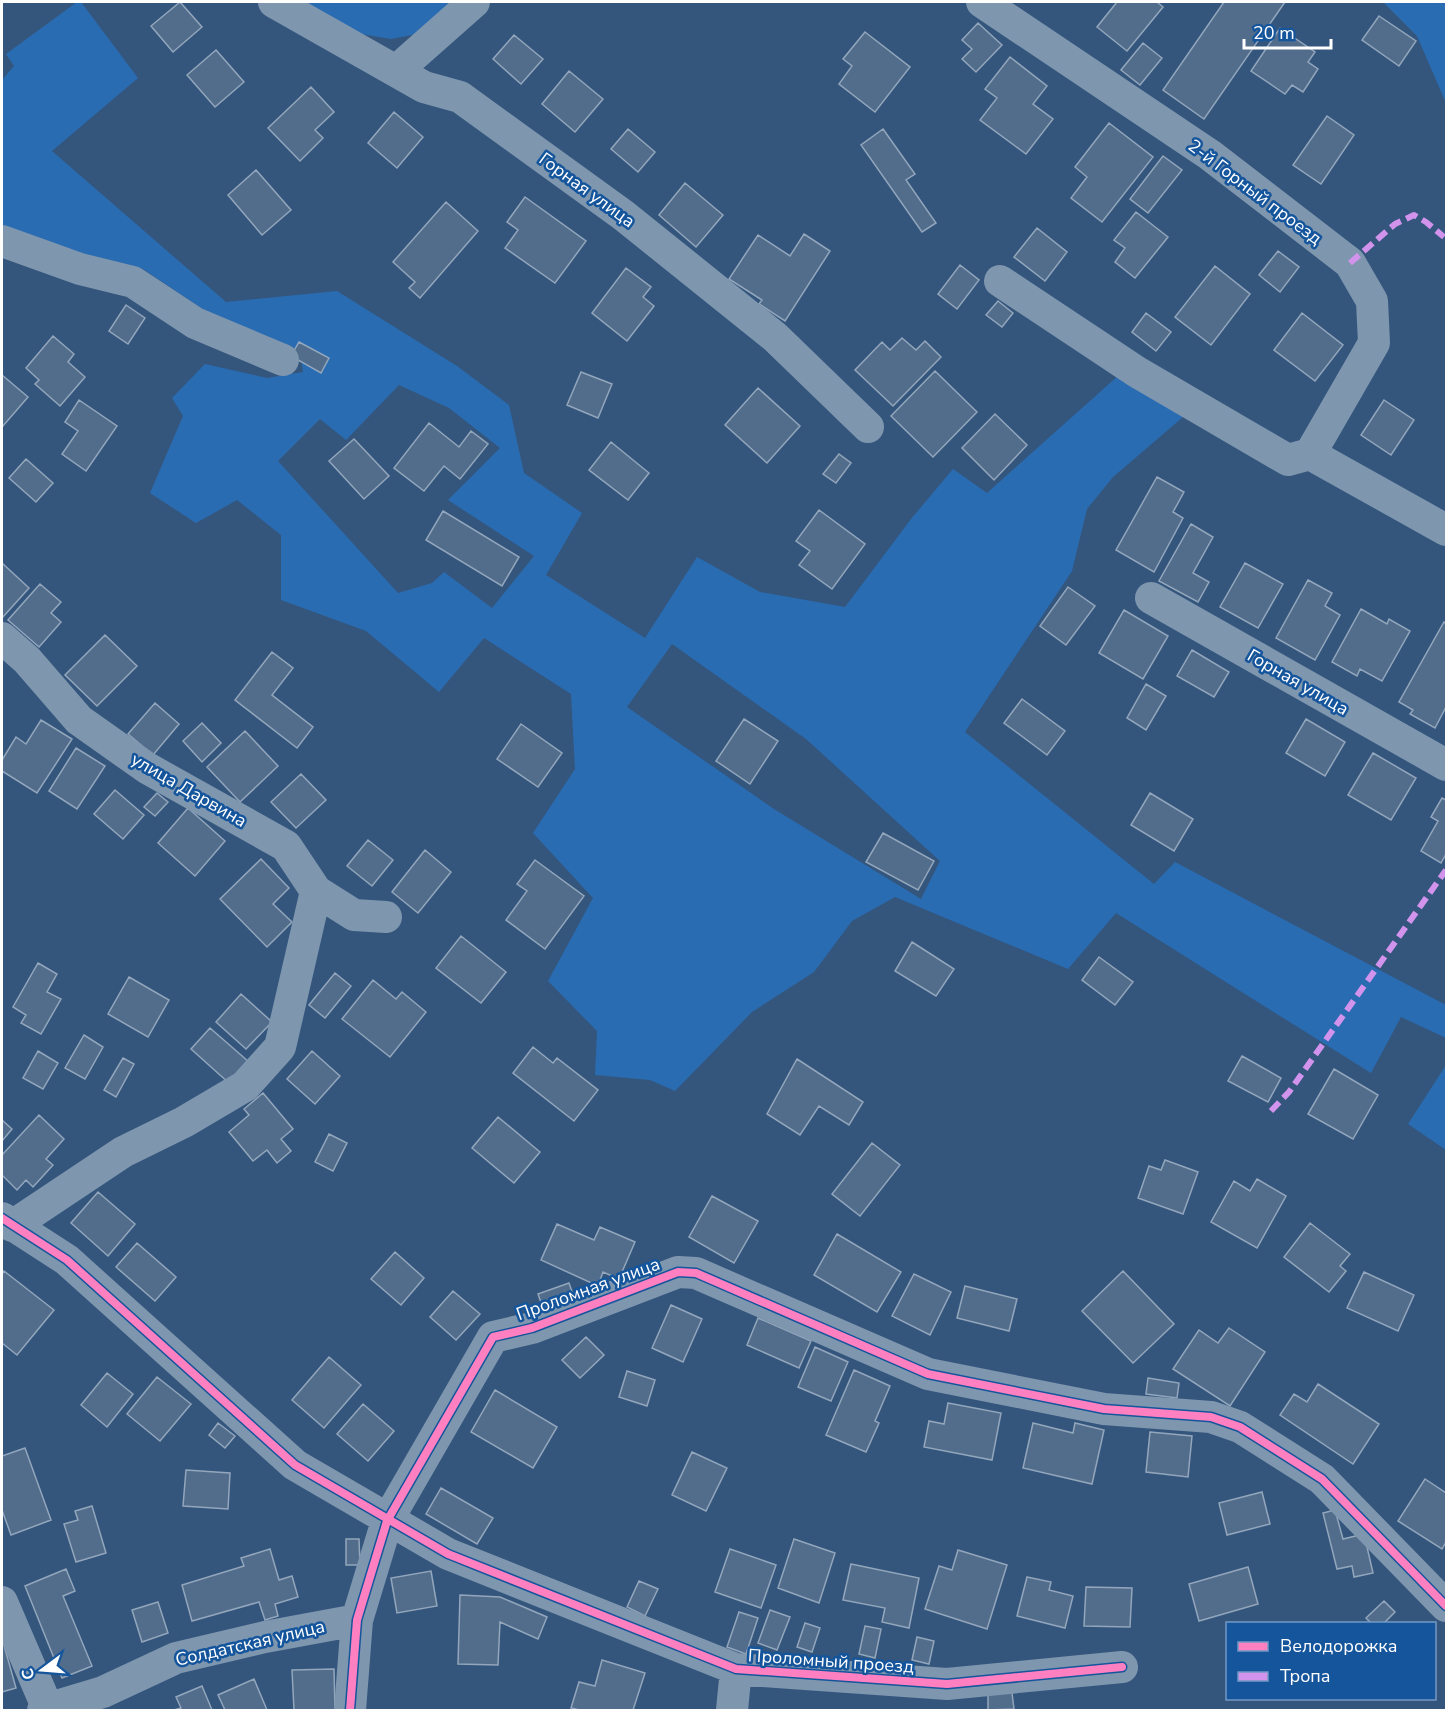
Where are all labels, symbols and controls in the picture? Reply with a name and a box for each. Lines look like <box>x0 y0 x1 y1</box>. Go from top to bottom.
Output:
scale bar <box>1244 12 1331 50</box>
text: 20 m <box>1253 21 1295 45</box>
street label: 2-й Горный проезд <box>1183 134 1327 250</box>
street label: Горная улица <box>534 147 640 233</box>
street label: Горная улица <box>1243 643 1353 721</box>
street label: улица Дарвина <box>127 747 251 833</box>
street label: Проломная улица <box>513 1252 663 1326</box>
street label: Солдатская улица <box>173 1614 327 1672</box>
legend <box>1226 1622 1436 1700</box>
text: Велодорожка <box>1280 1634 1397 1658</box>
north arrow <box>12 1640 72 1700</box>
street label: Проломный проезд <box>747 1643 915 1679</box>
text: Тропа <box>1280 1664 1331 1688</box>
text: С <box>16 1665 41 1682</box>

